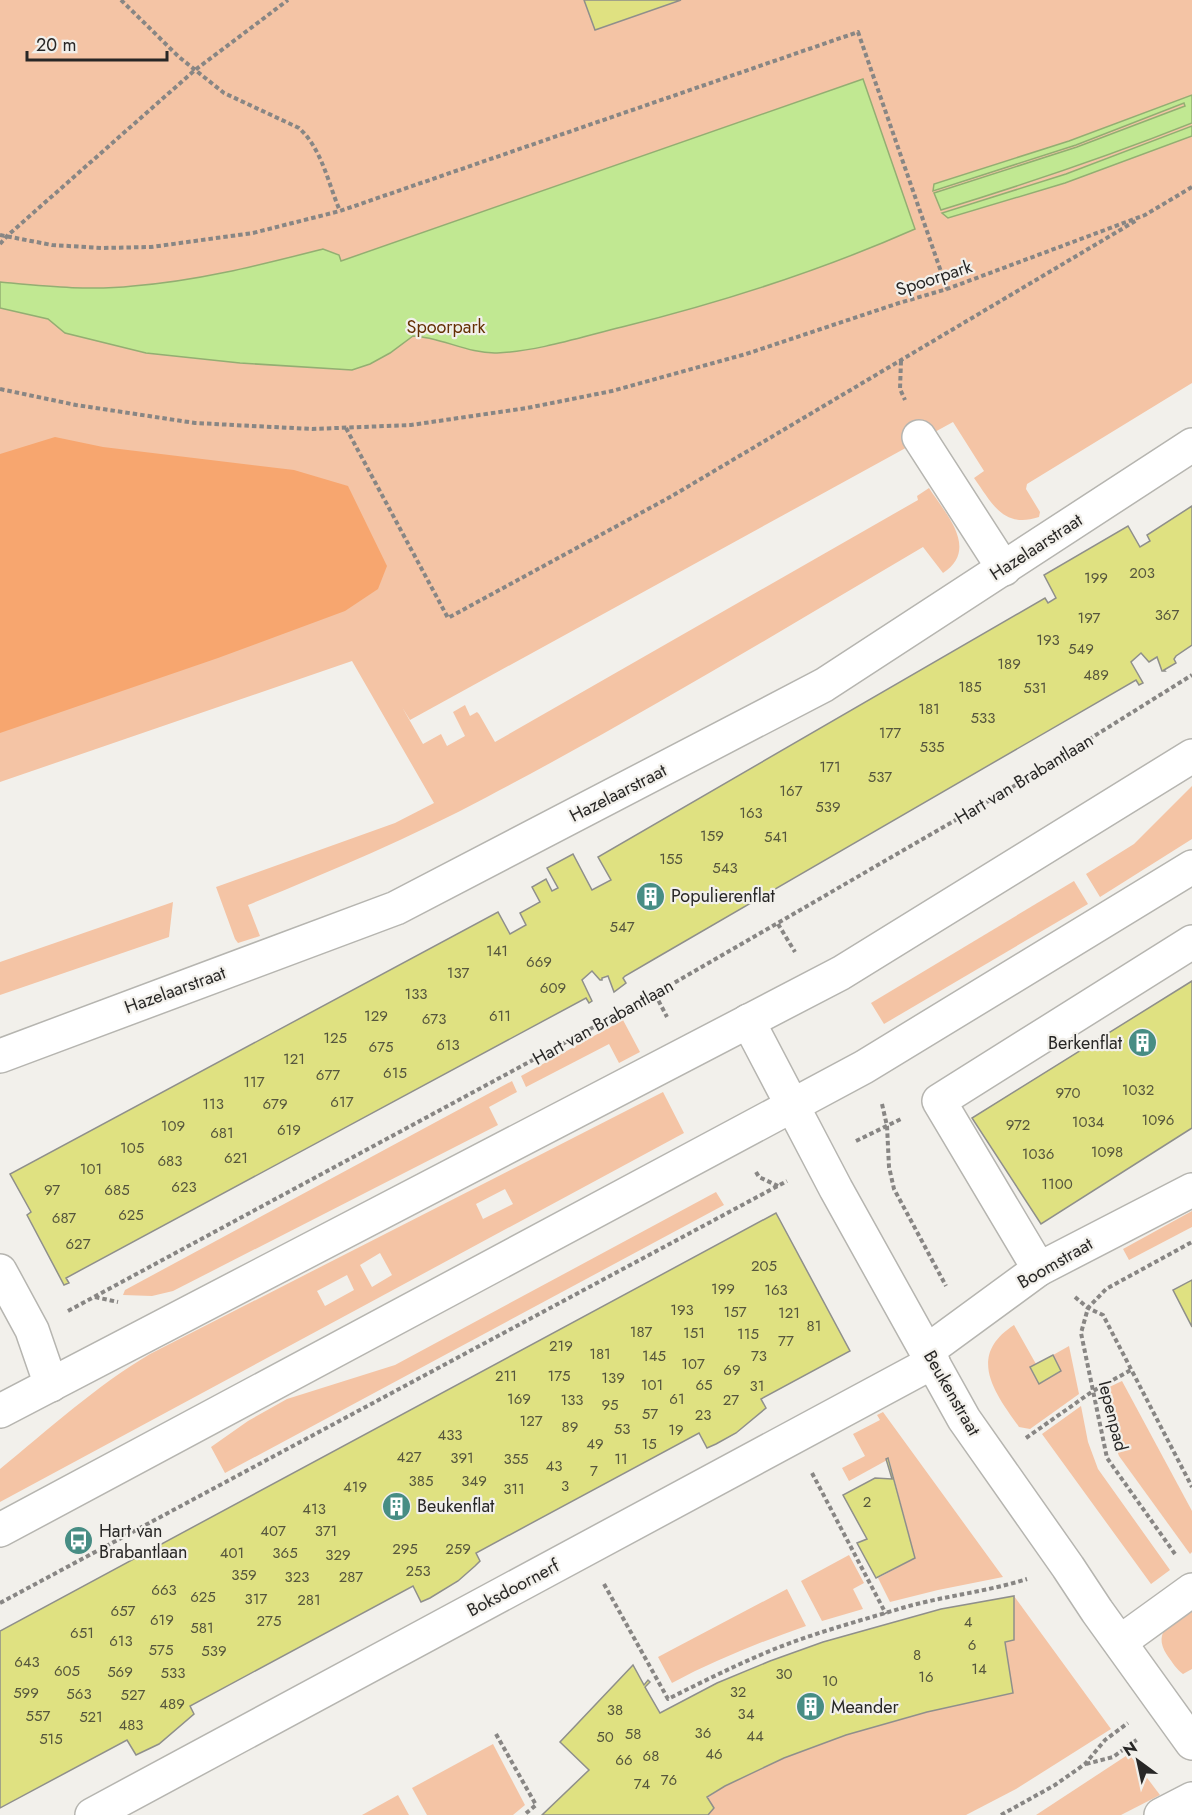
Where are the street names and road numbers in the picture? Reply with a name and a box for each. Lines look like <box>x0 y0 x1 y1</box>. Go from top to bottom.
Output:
street label: Spoorpark <box>892 253 976 303</box>
street label: Hazelaarstraat <box>985 507 1088 587</box>
street label: Hart van Brabantlaan <box>950 727 1098 831</box>
street label: Hazelaarstraat <box>565 757 672 829</box>
street label: Hazelaarstraat <box>121 959 230 1020</box>
street label: Hart van Brabantlaan <box>528 972 678 1072</box>
street label: Boomstraat <box>1013 1231 1098 1295</box>
street label: Beukenstraat <box>917 1346 987 1441</box>
street label: Iepenpad <box>1092 1378 1134 1454</box>
street label: Boksdoornerf <box>462 1552 565 1623</box>

